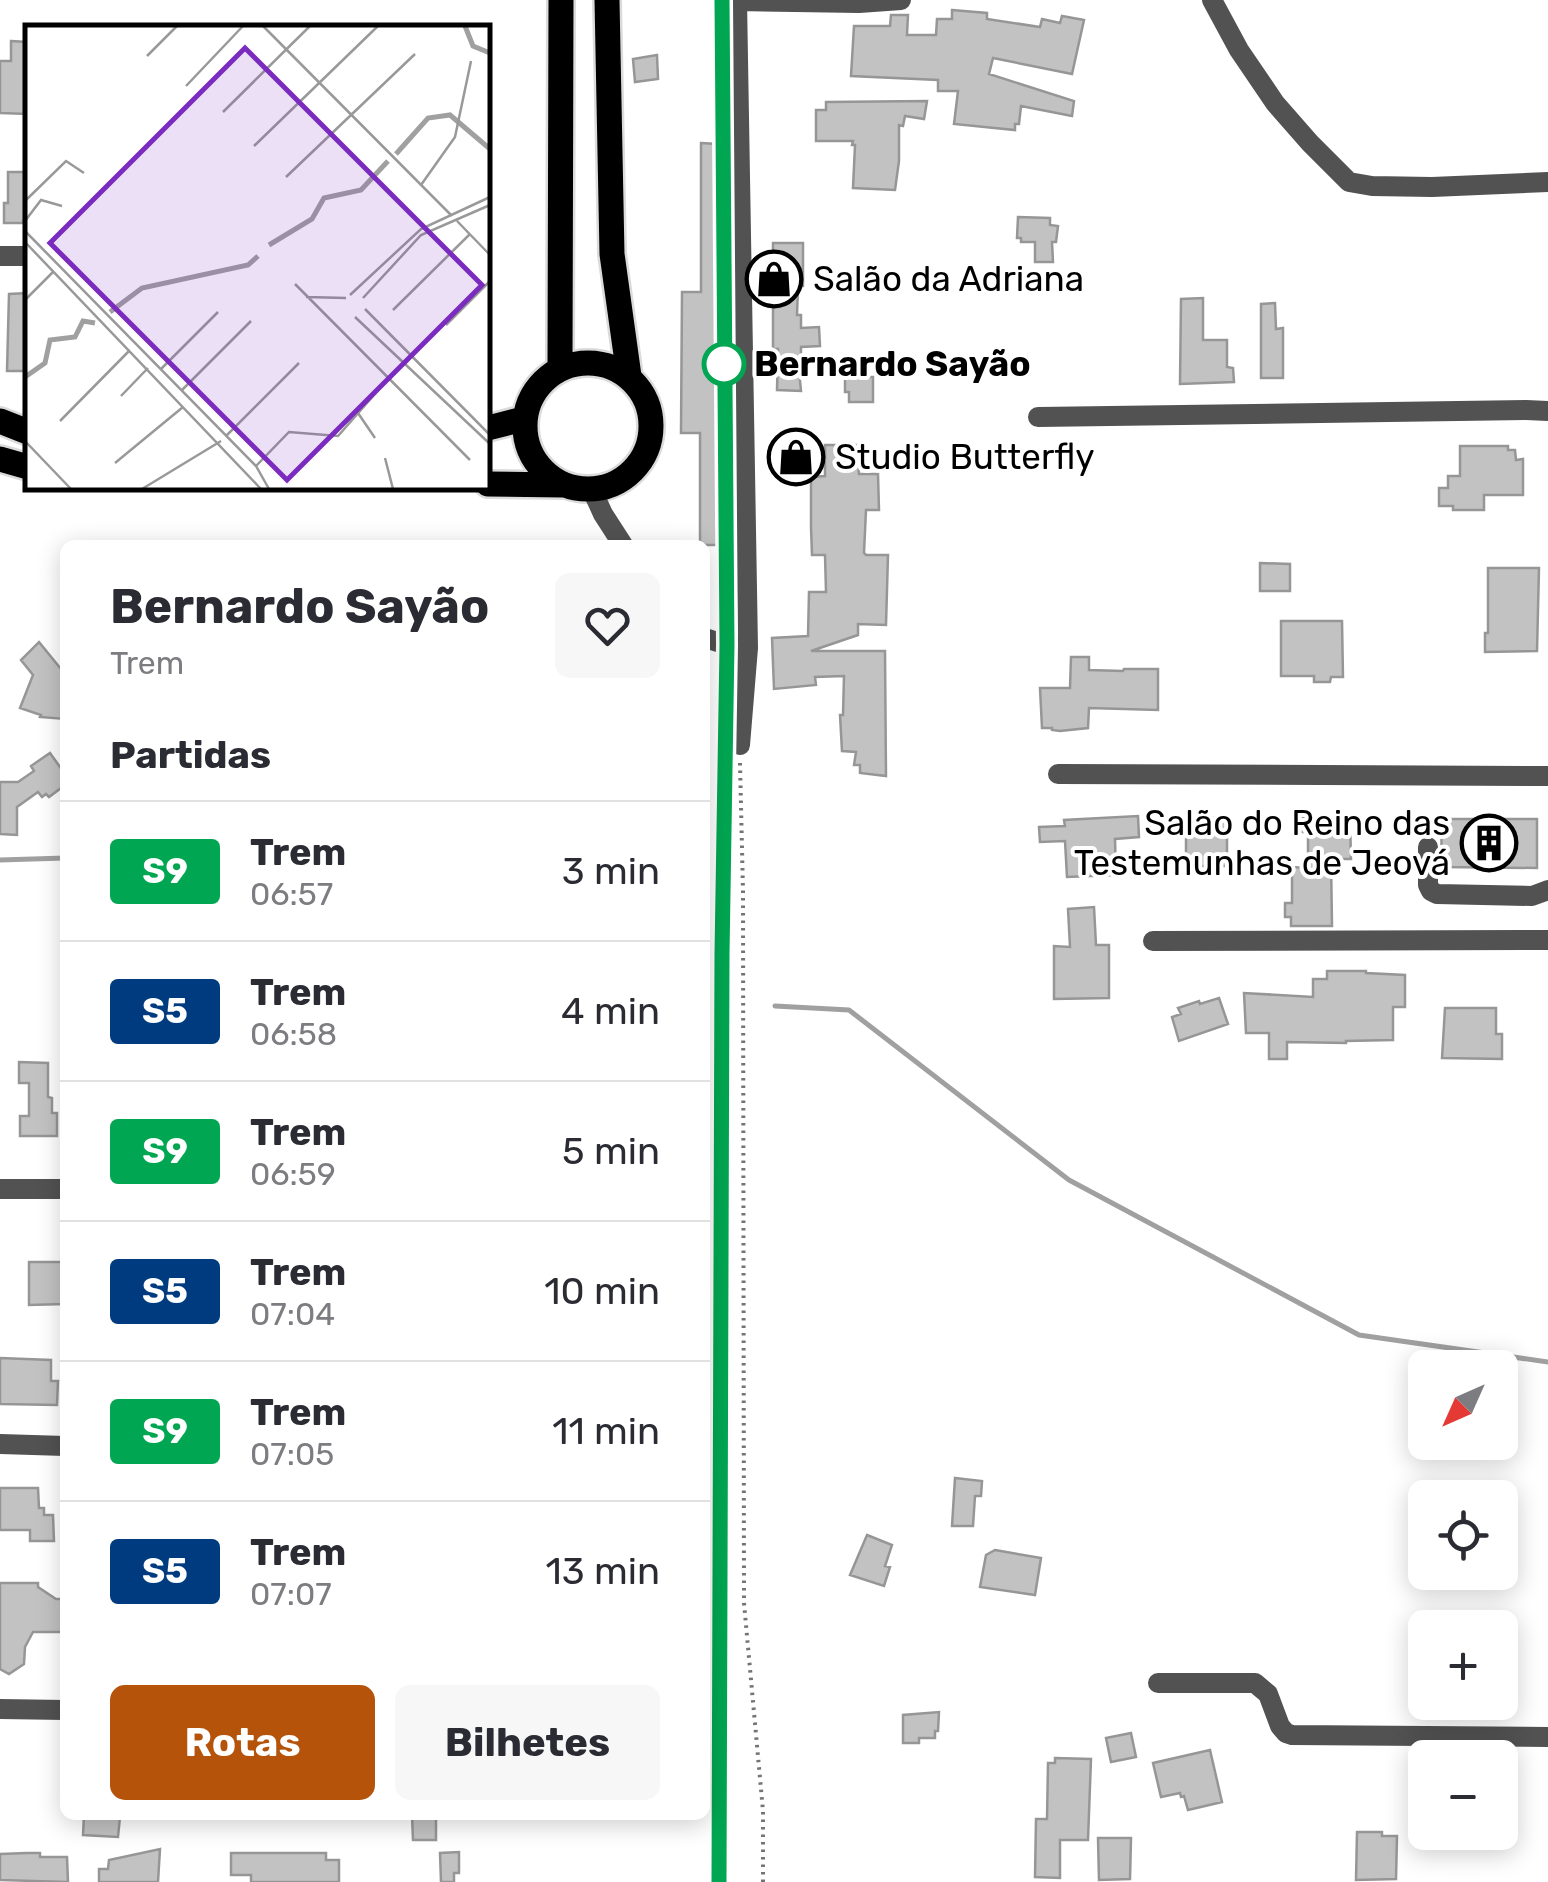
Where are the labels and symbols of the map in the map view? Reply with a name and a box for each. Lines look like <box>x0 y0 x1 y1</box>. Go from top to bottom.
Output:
inset map <box>25 25 490 490</box>
shop icon: Salão da Adriana <box>744 249 804 309</box>
place label: Salão da Adriana <box>813 258 1084 300</box>
marker: Bernardo Sayão <box>703 343 745 385</box>
place label: Bernardo Sayão <box>754 343 1031 385</box>
shop icon: Studio Butterfly <box>766 427 826 487</box>
place label: Studio Butterfly <box>835 436 1095 478</box>
place label: Salão do Reino das Testemunhas de Jeová <box>1074 802 1450 884</box>
building icon: Salão do Reino das Testemunhas de Jeová <box>1459 813 1519 873</box>
north arrow <box>1408 1350 1518 1460</box>

